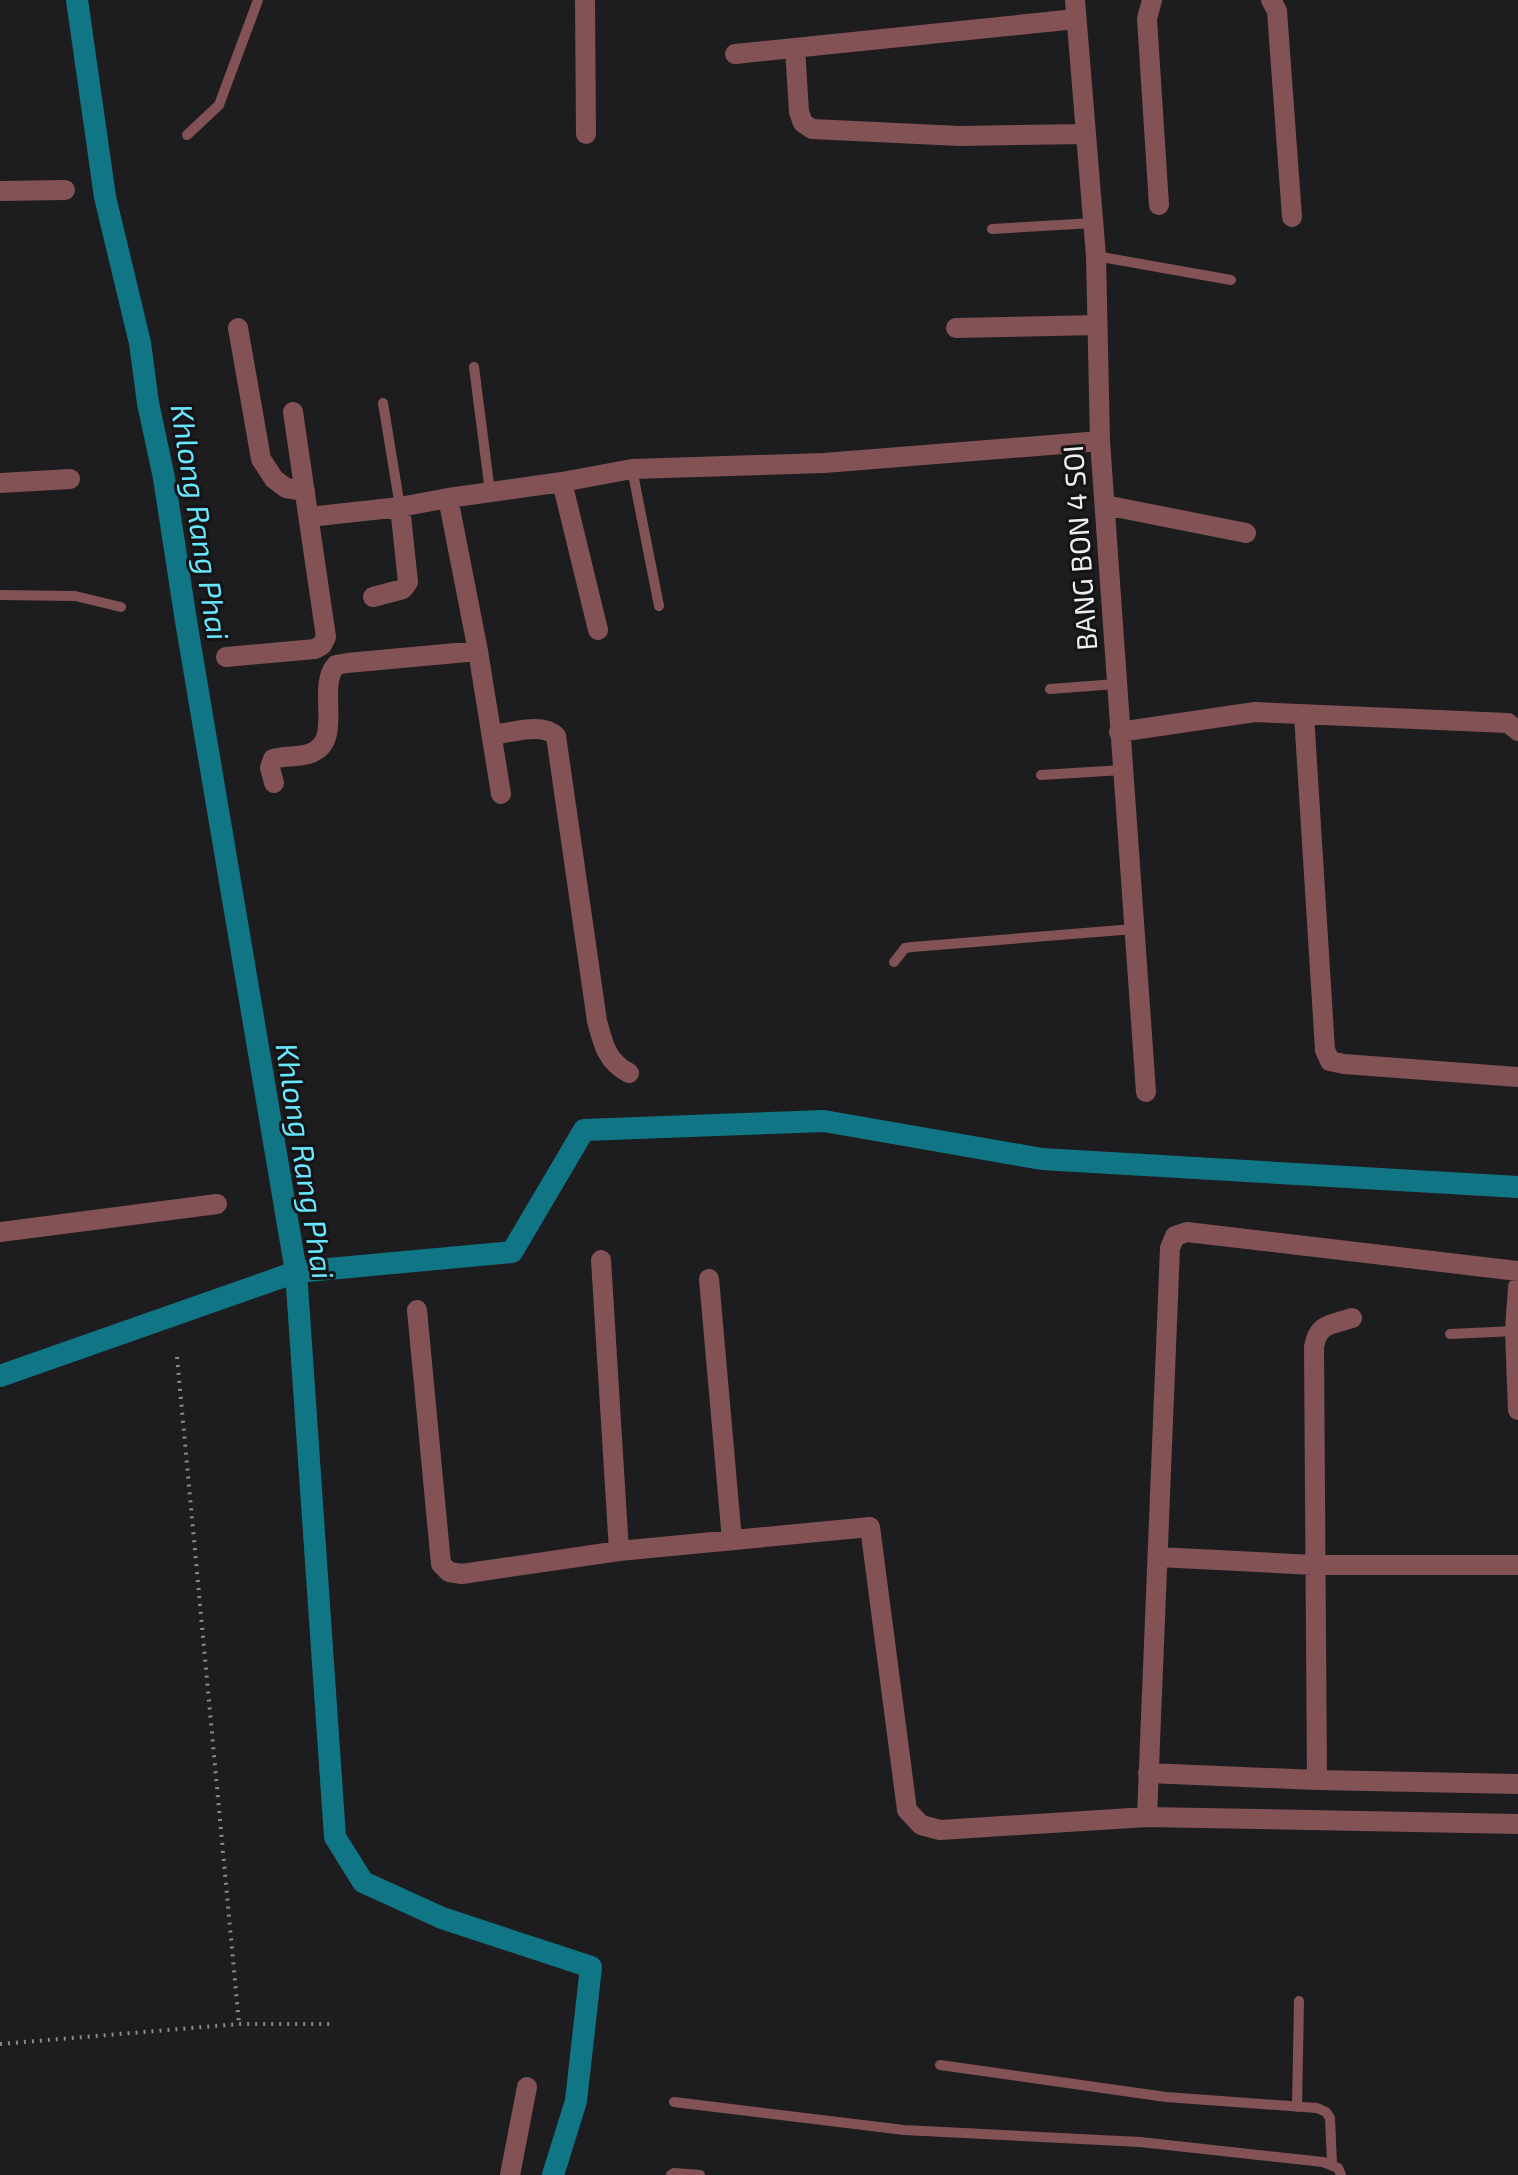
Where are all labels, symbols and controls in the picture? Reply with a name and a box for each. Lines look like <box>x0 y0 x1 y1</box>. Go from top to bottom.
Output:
water label: Khlong Rang Phai <box>165 401 237 643</box>
street label: BANG BON 4 SOI <box>1055 444 1103 652</box>
water label: Khlong Rang Phai <box>270 1040 342 1282</box>

